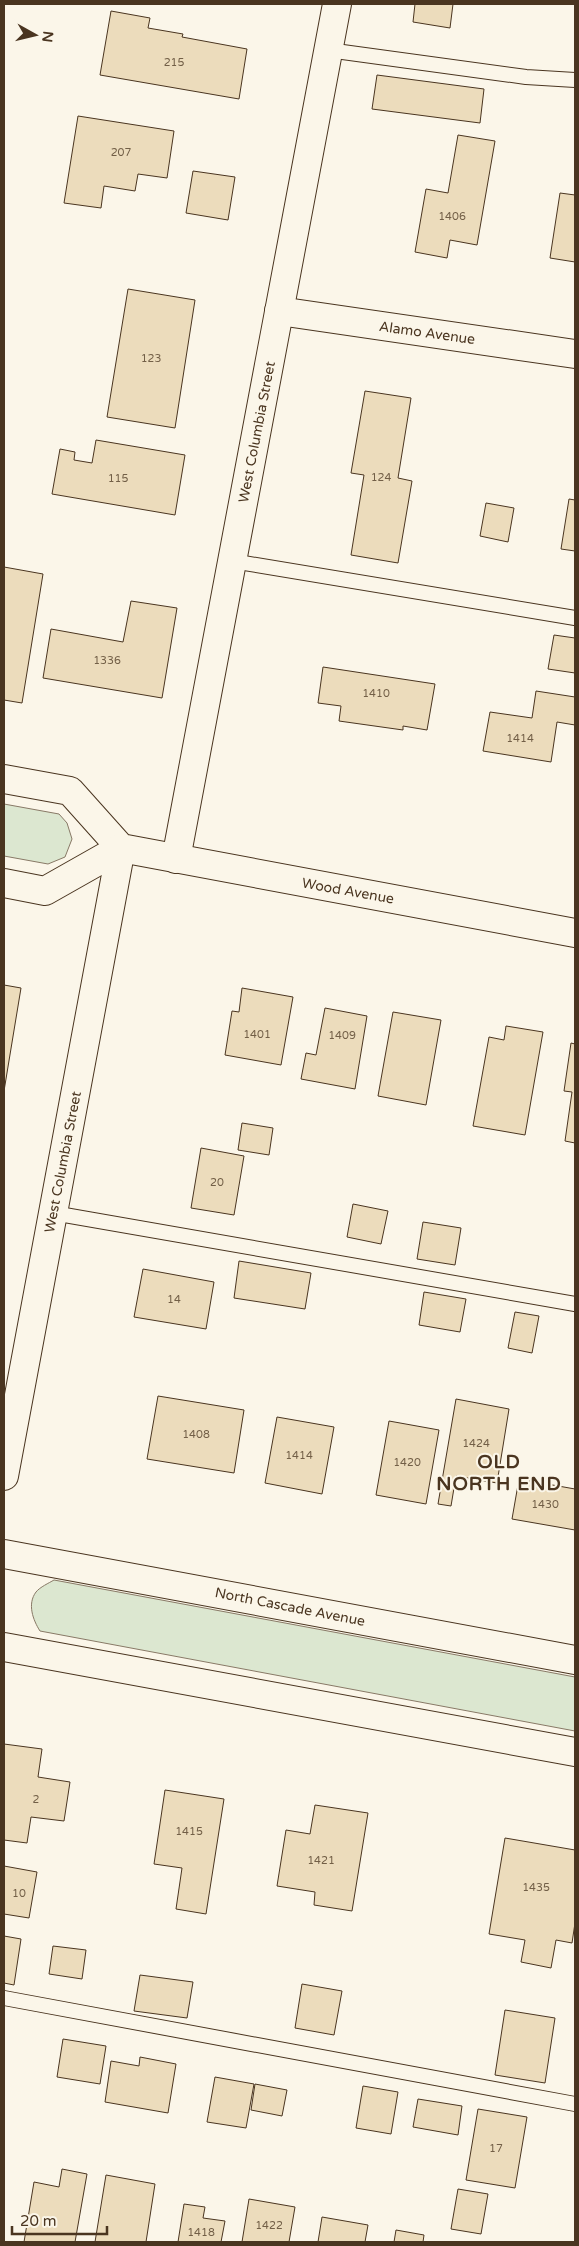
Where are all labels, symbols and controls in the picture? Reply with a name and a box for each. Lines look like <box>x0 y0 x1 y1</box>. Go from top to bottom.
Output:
north arrow <box>10 10 60 60</box>
text: N <box>38 30 57 43</box>
house number: 215 <box>164 56 184 69</box>
house number: 207 <box>111 146 131 159</box>
house number: 1406 <box>438 210 466 223</box>
street label: Alamo Avenue <box>378 318 476 348</box>
house number: 123 <box>141 352 161 365</box>
street label: West Columbia Street <box>235 359 279 504</box>
house number: 124 <box>371 471 391 484</box>
house number: 115 <box>108 472 128 485</box>
house number: 1336 <box>93 654 121 667</box>
house number: 1410 <box>362 687 390 700</box>
house number: 1414 <box>506 732 534 745</box>
street label: Wood Avenue <box>301 875 395 907</box>
house number: 1401 <box>243 1028 271 1041</box>
house number: 1409 <box>328 1029 356 1042</box>
street label: West Columbia Street <box>41 1089 85 1234</box>
house number: 20 <box>210 1176 224 1189</box>
house number: 14 <box>167 1293 181 1306</box>
house number: 1408 <box>182 1428 210 1441</box>
house number: 1424 <box>462 1437 490 1450</box>
house number: 1414 <box>285 1449 313 1462</box>
district label: OLD NORTH END <box>436 1451 562 1495</box>
house number: 1420 <box>393 1456 421 1469</box>
house number: 1430 <box>531 1498 559 1511</box>
street label: North Cascade Avenue <box>213 1584 367 1630</box>
house number: 2 <box>33 1793 40 1806</box>
house number: 1415 <box>175 1825 203 1838</box>
house number: 1421 <box>307 1854 335 1867</box>
house number: 1435 <box>522 1881 550 1894</box>
house number: 10 <box>12 1887 26 1900</box>
house number: 17 <box>489 2142 503 2155</box>
scale bar <box>12 2204 108 2236</box>
text: 20 m <box>20 2212 57 2230</box>
house number: 1422 <box>255 2219 283 2232</box>
house number: 1418 <box>187 2226 215 2239</box>

